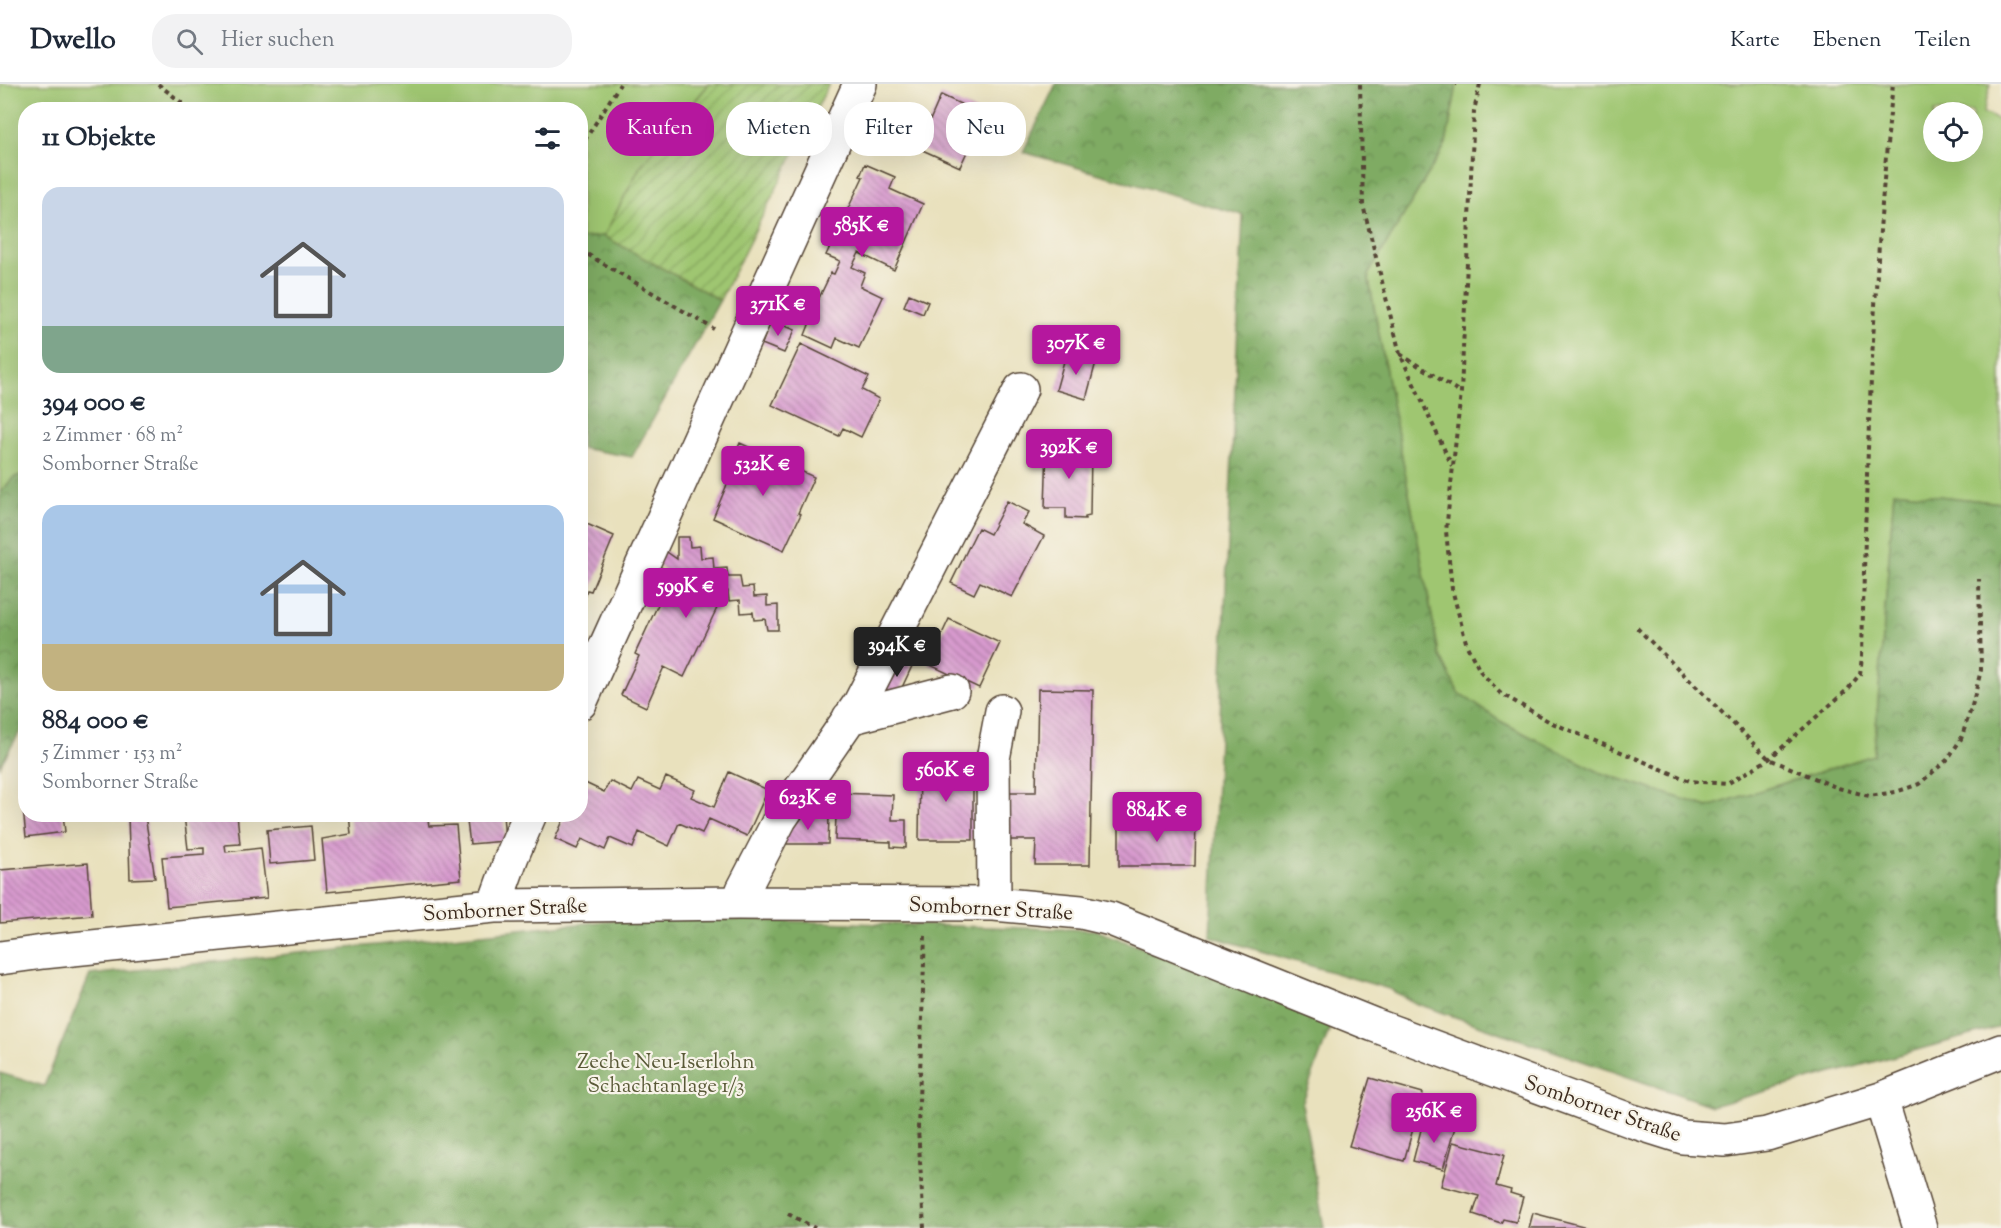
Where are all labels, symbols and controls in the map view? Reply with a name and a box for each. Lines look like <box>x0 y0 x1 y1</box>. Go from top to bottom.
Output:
search box <box>152 14 572 68</box>
text: Dwello <box>30 21 116 61</box>
icon: search <box>173 25 206 58</box>
text: Hier suchen <box>221 25 335 57</box>
text: Karte <box>1730 26 1780 56</box>
text: Ebenen <box>1813 26 1881 56</box>
text: Teilen <box>1914 26 1971 56</box>
chip: Kaufen <box>606 102 714 156</box>
chip: Mieten <box>726 102 832 156</box>
chip: Filter <box>844 102 934 156</box>
chip: Neu <box>946 102 1026 156</box>
map controls <box>1923 102 1983 162</box>
button: locate <box>1923 102 1983 162</box>
text: 11 Objekte <box>42 120 156 157</box>
icon: filters <box>531 122 564 155</box>
pin: 585K € <box>813 207 911 258</box>
text: 585K € <box>835 212 889 241</box>
icon: home <box>249 226 357 334</box>
pin: 371K € <box>729 286 827 337</box>
text: 371K € <box>750 291 806 320</box>
pin: 307K € <box>1027 325 1125 376</box>
text: 307K € <box>1046 330 1106 359</box>
text: 394 000 € <box>42 385 146 422</box>
text: 2 Zimmer · 68 m² <box>42 422 183 451</box>
pin: 392K € <box>1020 429 1118 480</box>
text: 392K € <box>1040 434 1098 463</box>
pin: 532K € <box>714 446 812 497</box>
text: Somborner Straße <box>42 451 199 480</box>
text: 532K € <box>735 451 791 480</box>
icon: home <box>249 544 357 652</box>
pin: 599K € <box>637 568 735 619</box>
text: 599K € <box>657 573 715 602</box>
pin: 394K € <box>848 627 946 678</box>
text: 394K € <box>868 632 926 661</box>
text: 884 000 € <box>42 703 149 740</box>
text: 5 Zimmer · 153 m² <box>42 740 183 769</box>
pin: 560K € <box>897 752 995 803</box>
text: 560K € <box>917 757 975 786</box>
text: Somborner Straße <box>42 769 199 798</box>
pin: 623K € <box>759 780 857 831</box>
text: 623K € <box>779 785 837 814</box>
pin: 884K € <box>1108 792 1206 843</box>
text: 884K € <box>1127 797 1187 826</box>
street label: Somborner Straße <box>908 891 1074 929</box>
street label: Somborner Straße <box>422 892 588 930</box>
park label: Zeche Neu-Iserlohn Schachtanlage 1/3 <box>577 1048 755 1102</box>
street label: Somborner Straße <box>1520 1069 1685 1151</box>
pin: 256K € <box>1385 1093 1483 1144</box>
text: 256K € <box>1405 1098 1463 1127</box>

